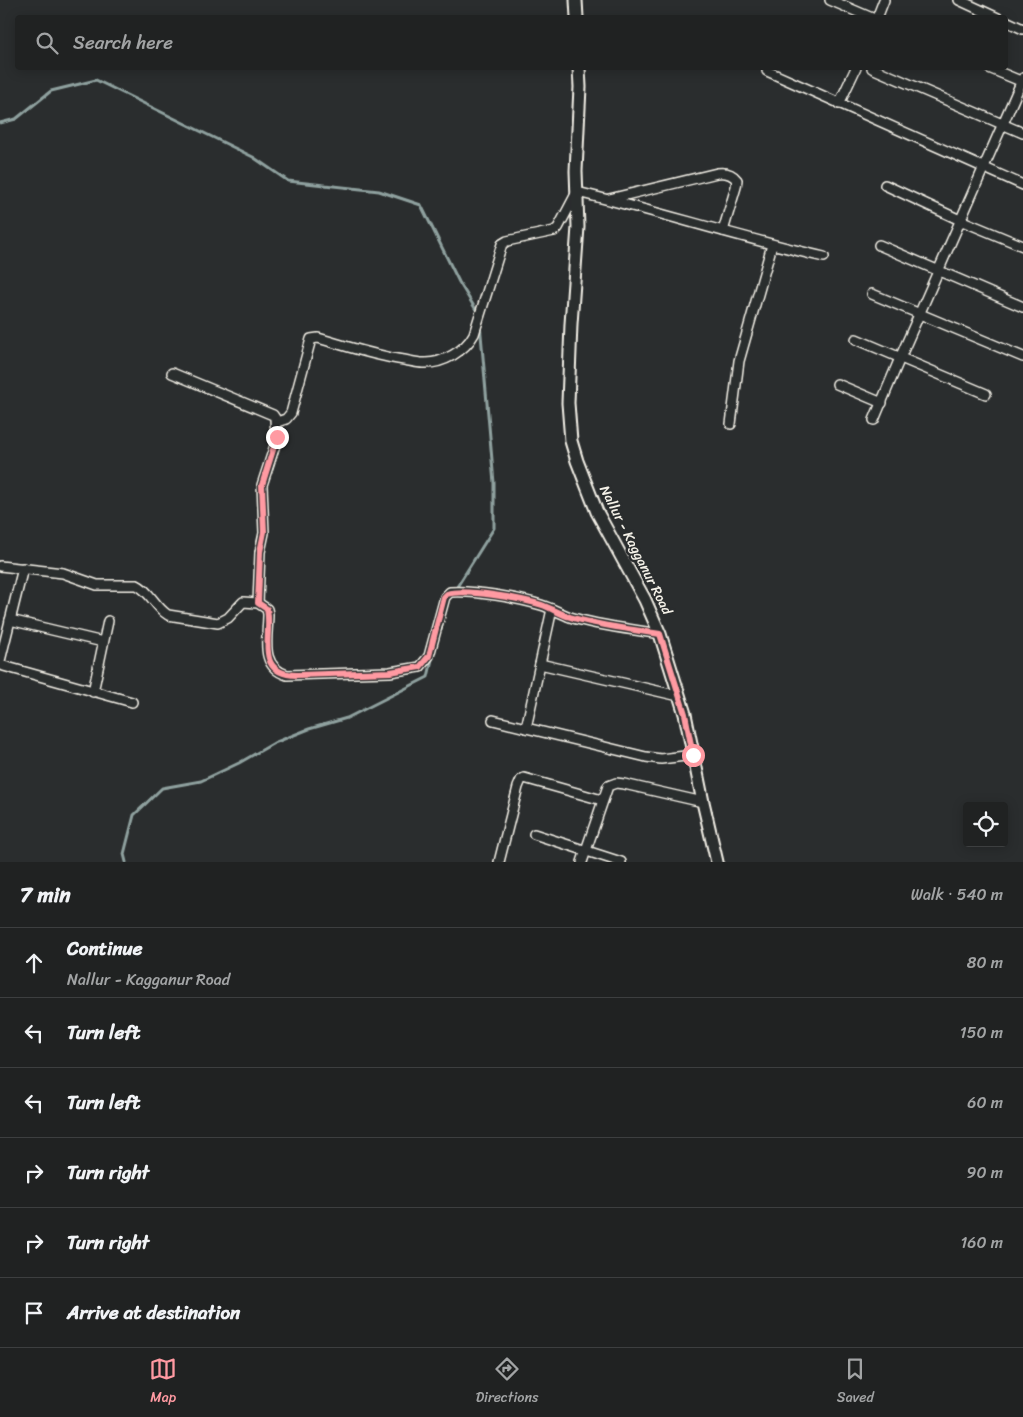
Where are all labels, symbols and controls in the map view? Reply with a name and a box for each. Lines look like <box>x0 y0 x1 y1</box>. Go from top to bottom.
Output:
search box <box>15 15 1008 70</box>
text: Search here <box>73 26 173 59</box>
icon: search <box>33 29 61 57</box>
route end <box>266 426 289 449</box>
street label: Nallur - Kagganur Road <box>592 481 680 621</box>
route start <box>682 744 705 767</box>
map controls <box>963 802 1008 847</box>
button: locate <box>963 802 1008 847</box>
text: 7 min <box>20 876 71 914</box>
text: Walk · 540 m <box>911 880 1003 909</box>
text: Continue <box>67 932 143 965</box>
text: 80 m <box>967 948 1003 977</box>
icon: ahead <box>20 949 48 977</box>
text: Nallur - Kagganur Road <box>67 965 230 994</box>
text: Turn left <box>67 1016 140 1049</box>
text: 150 m <box>960 1018 1003 1047</box>
icon: left <box>20 1019 48 1047</box>
text: Turn left <box>67 1086 140 1119</box>
text: 60 m <box>967 1088 1003 1117</box>
icon: left <box>20 1089 48 1117</box>
text: Turn right <box>67 1156 149 1189</box>
text: 90 m <box>967 1158 1003 1187</box>
icon: right <box>20 1159 48 1187</box>
text: Turn right <box>67 1226 149 1259</box>
text: 160 m <box>960 1228 1003 1257</box>
icon: right <box>20 1229 48 1257</box>
text: Arrive at destination <box>67 1296 240 1329</box>
icon: arrive <box>20 1299 48 1327</box>
tab: Map <box>149 1355 177 1410</box>
tab: Directions <box>476 1355 538 1410</box>
tab: Saved <box>837 1355 874 1410</box>

